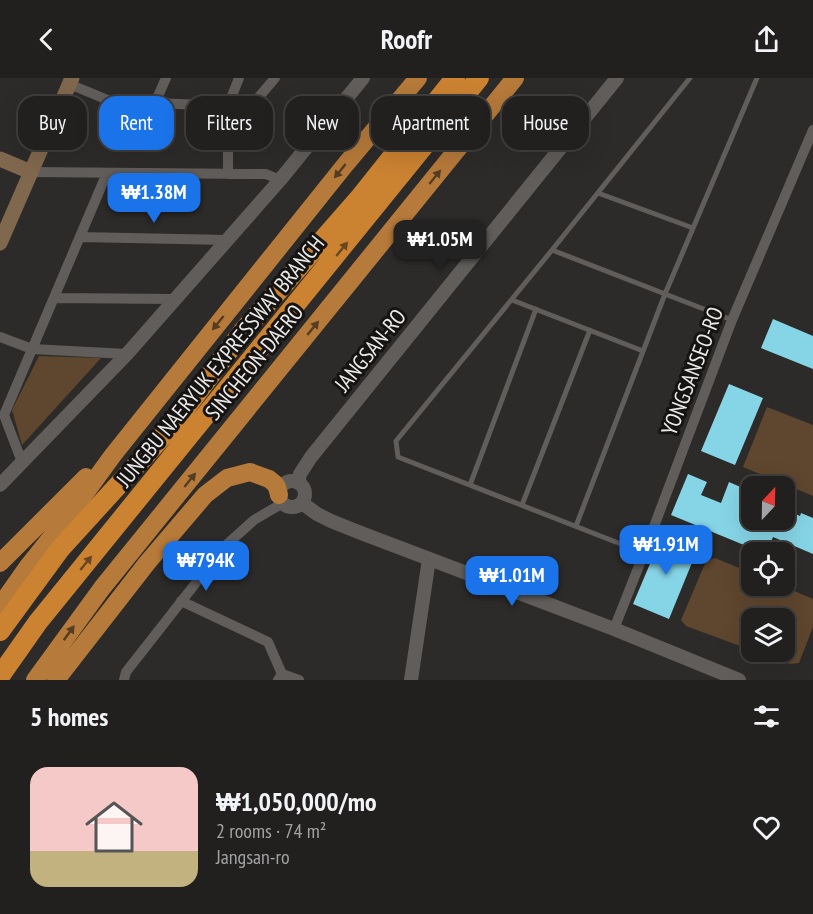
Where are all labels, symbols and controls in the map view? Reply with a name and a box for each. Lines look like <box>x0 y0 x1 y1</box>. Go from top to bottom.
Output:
text: Roofr <box>381 22 432 56</box>
icon: back <box>30 23 63 56</box>
icon: share <box>750 23 783 56</box>
chip: Buy <box>18 96 87 150</box>
chip: Rent <box>99 96 174 150</box>
chip: Filters <box>186 96 273 150</box>
chip: New <box>285 96 359 150</box>
chip: Apartment <box>371 96 490 150</box>
chip: House <box>502 96 589 150</box>
one-way arrow <box>333 163 346 179</box>
one-way arrow <box>429 169 441 184</box>
pin: ₩1.38M <box>105 173 203 224</box>
text: ₩1.38M <box>121 179 187 205</box>
pin: ₩1.05M <box>391 220 489 271</box>
text: ₩1.05M <box>407 226 473 252</box>
street label: JUNGBU NAERYUK EXPRESSWAY BRANCH <box>109 230 330 493</box>
one-way arrow <box>335 241 348 256</box>
street label: SINCHEON-DAERO <box>199 298 309 426</box>
street label: JANGSAN-RO <box>328 303 412 398</box>
street label: YONGSANSEO-RO <box>655 303 729 439</box>
one-way arrow <box>212 315 225 331</box>
one-way arrow <box>306 320 319 336</box>
one-way arrow <box>183 473 196 488</box>
north arrow <box>741 476 795 530</box>
map controls <box>741 476 795 662</box>
pin: ₩1.91M <box>617 525 715 576</box>
text: ₩1.91M <box>633 531 699 557</box>
pin: ₩794K <box>164 541 248 592</box>
button: locate <box>741 542 795 596</box>
text: ₩794K <box>177 547 235 573</box>
one-way arrow <box>80 555 93 571</box>
pin: ₩1.01M <box>463 556 561 607</box>
text: ₩1.01M <box>479 562 545 588</box>
button: layers <box>741 608 795 662</box>
one-way arrow <box>63 625 75 640</box>
text: 5 homes <box>30 700 108 733</box>
icon: filters <box>750 700 783 733</box>
text: ₩1,050,000/mo <box>216 785 377 818</box>
icon: home <box>78 791 150 863</box>
icon: heart <box>750 811 783 844</box>
text: 2 rooms · 74 m² <box>216 818 326 844</box>
text: Jangsan-ro <box>216 844 290 870</box>

